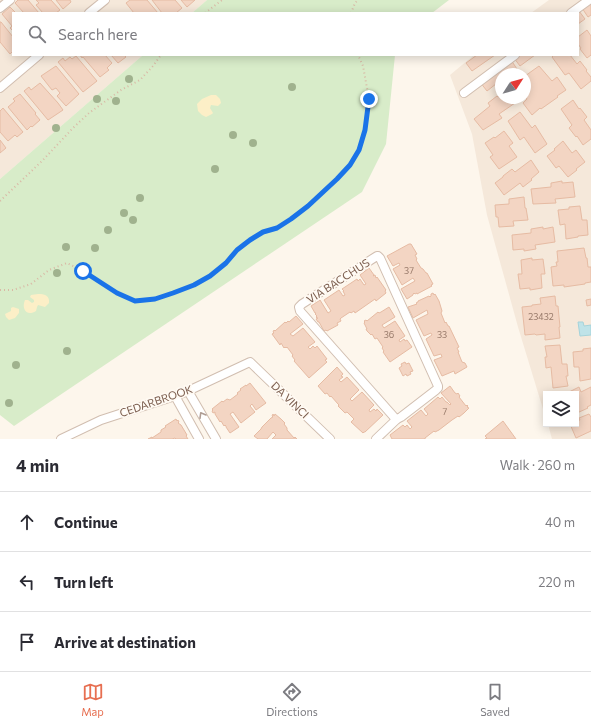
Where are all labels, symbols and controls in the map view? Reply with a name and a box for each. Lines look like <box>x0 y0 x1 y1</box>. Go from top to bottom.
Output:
search box <box>12 12 579 56</box>
icon: search <box>26 23 48 45</box>
text: Search here <box>58 25 137 43</box>
north arrow <box>495 68 531 104</box>
route end <box>360 90 378 108</box>
street label: VIA BACCHUS <box>304 255 372 306</box>
route start <box>74 262 92 280</box>
house number: 37 <box>404 265 414 276</box>
house number: 23432 <box>528 311 554 322</box>
house number: 36 <box>384 329 394 340</box>
house number: 33 <box>437 329 447 340</box>
street label: DA VINCI <box>269 379 312 421</box>
street label: CEDARBROOK <box>118 382 195 419</box>
map controls <box>543 391 579 427</box>
button: layers <box>543 391 579 427</box>
house number: 7 <box>443 406 448 417</box>
one-way arrow <box>199 412 206 419</box>
text: 4 min <box>16 455 59 476</box>
text: Walk · 260 m <box>500 457 575 473</box>
icon: ahead <box>16 511 38 533</box>
text: Continue <box>54 513 118 531</box>
text: 40 m <box>545 514 575 530</box>
icon: left <box>16 571 38 593</box>
text: Turn left <box>54 573 113 591</box>
text: 220 m <box>538 574 575 590</box>
icon: arrive <box>16 631 38 653</box>
text: Arrive at destination <box>54 633 196 651</box>
tab: Map <box>81 681 104 718</box>
tab: Directions <box>266 681 318 718</box>
tab: Saved <box>480 681 510 718</box>

